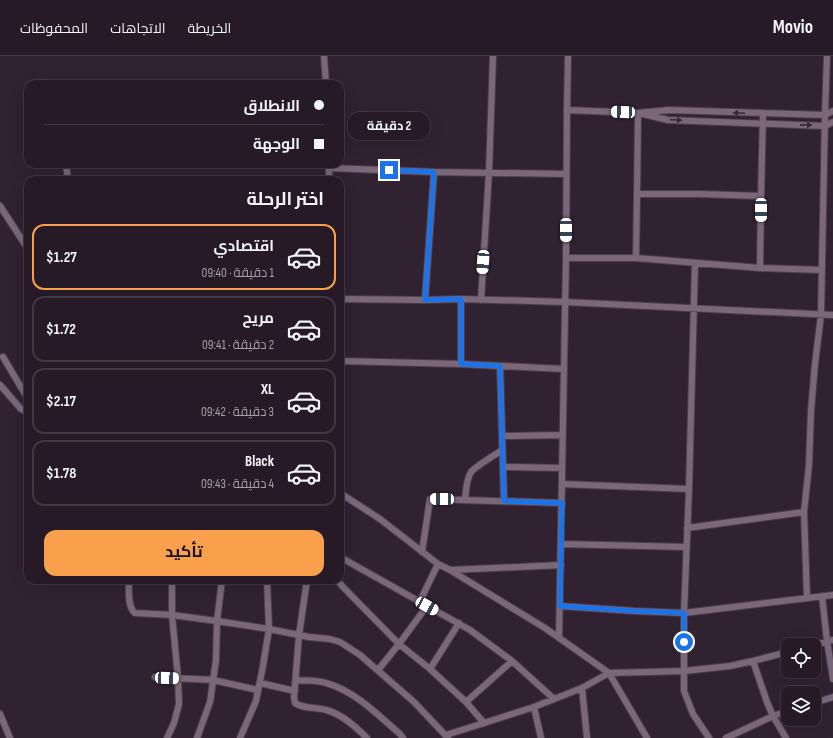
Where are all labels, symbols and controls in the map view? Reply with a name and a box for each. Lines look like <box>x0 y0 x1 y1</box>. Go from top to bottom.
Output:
text: Movio <box>773 16 813 39</box>
text: المحفوظات <box>20 20 88 37</box>
text: الاتجاهات <box>110 20 166 37</box>
text: الخريطة <box>188 20 231 37</box>
text: الانطلاق <box>244 97 300 116</box>
car <box>611 106 635 118</box>
one-way arrow <box>733 109 745 116</box>
callout: 2 دقيقة <box>348 112 430 140</box>
one-way arrow <box>670 117 682 124</box>
text: 2 دقيقة <box>367 118 411 134</box>
one-way arrow <box>800 122 813 128</box>
text: الوجهة <box>253 135 300 154</box>
route end <box>380 161 398 179</box>
text: اختر الرحلة <box>246 189 324 210</box>
car <box>755 198 767 222</box>
car <box>560 218 572 242</box>
text: اقتصادي <box>214 237 274 256</box>
icon: car <box>286 239 322 275</box>
text: $1.27 <box>46 248 77 267</box>
car <box>476 250 490 274</box>
text: 1 دقيقة · 09:40 <box>202 265 274 281</box>
text: مريح <box>242 309 274 328</box>
icon: car <box>286 311 322 347</box>
text: $1.72 <box>46 320 76 339</box>
text: 2 دقيقة · 09:41 <box>202 337 274 353</box>
text: XL <box>261 380 274 399</box>
icon: car <box>286 383 322 419</box>
text: $2.17 <box>46 392 76 411</box>
text: 3 دقيقة · 09:42 <box>201 404 274 420</box>
text: Black <box>245 452 274 471</box>
icon: car <box>286 455 322 491</box>
text: $1.78 <box>46 464 76 483</box>
text: 4 دقيقة · 09:43 <box>201 476 274 492</box>
car <box>430 493 454 505</box>
button: تأكيد <box>44 530 324 576</box>
car <box>414 595 440 617</box>
route start <box>675 633 693 651</box>
map controls <box>781 638 821 726</box>
button: locate <box>781 638 821 678</box>
car <box>155 672 179 684</box>
button: layers <box>781 686 821 726</box>

